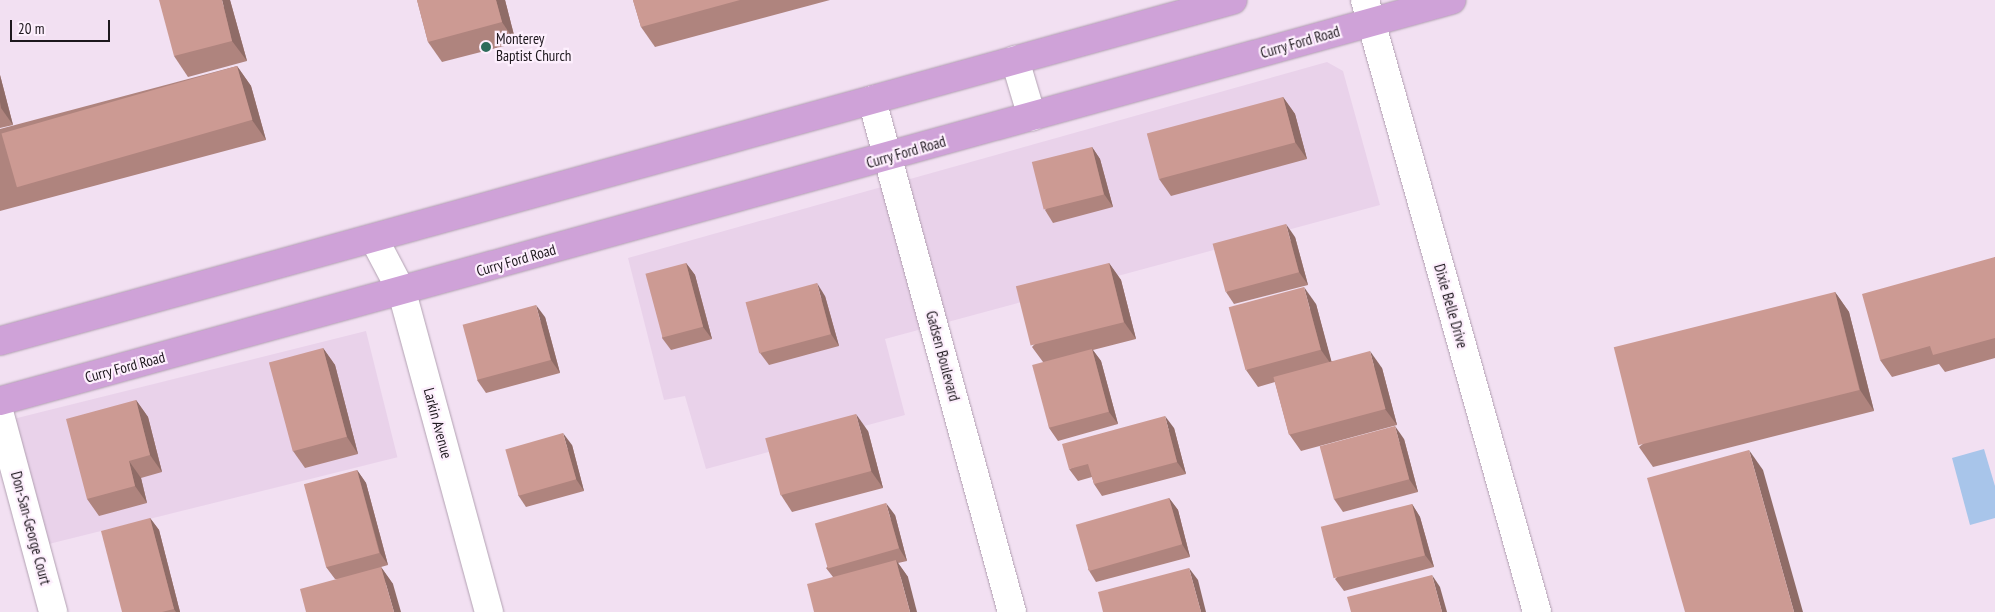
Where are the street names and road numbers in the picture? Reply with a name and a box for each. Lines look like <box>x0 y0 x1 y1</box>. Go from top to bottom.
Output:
street label: Curry Ford Road <box>1258 22 1342 62</box>
street label: Curry Ford Road <box>864 132 948 172</box>
street label: Curry Ford Road <box>474 240 558 280</box>
street label: Dixie Belle Drive <box>1430 262 1472 350</box>
street label: Gadsen Boulevard <box>922 309 964 403</box>
street label: Curry Ford Road <box>83 348 167 386</box>
street label: Larkin Avenue <box>420 385 456 461</box>
street label: Don-San-George Court <box>7 469 55 587</box>

